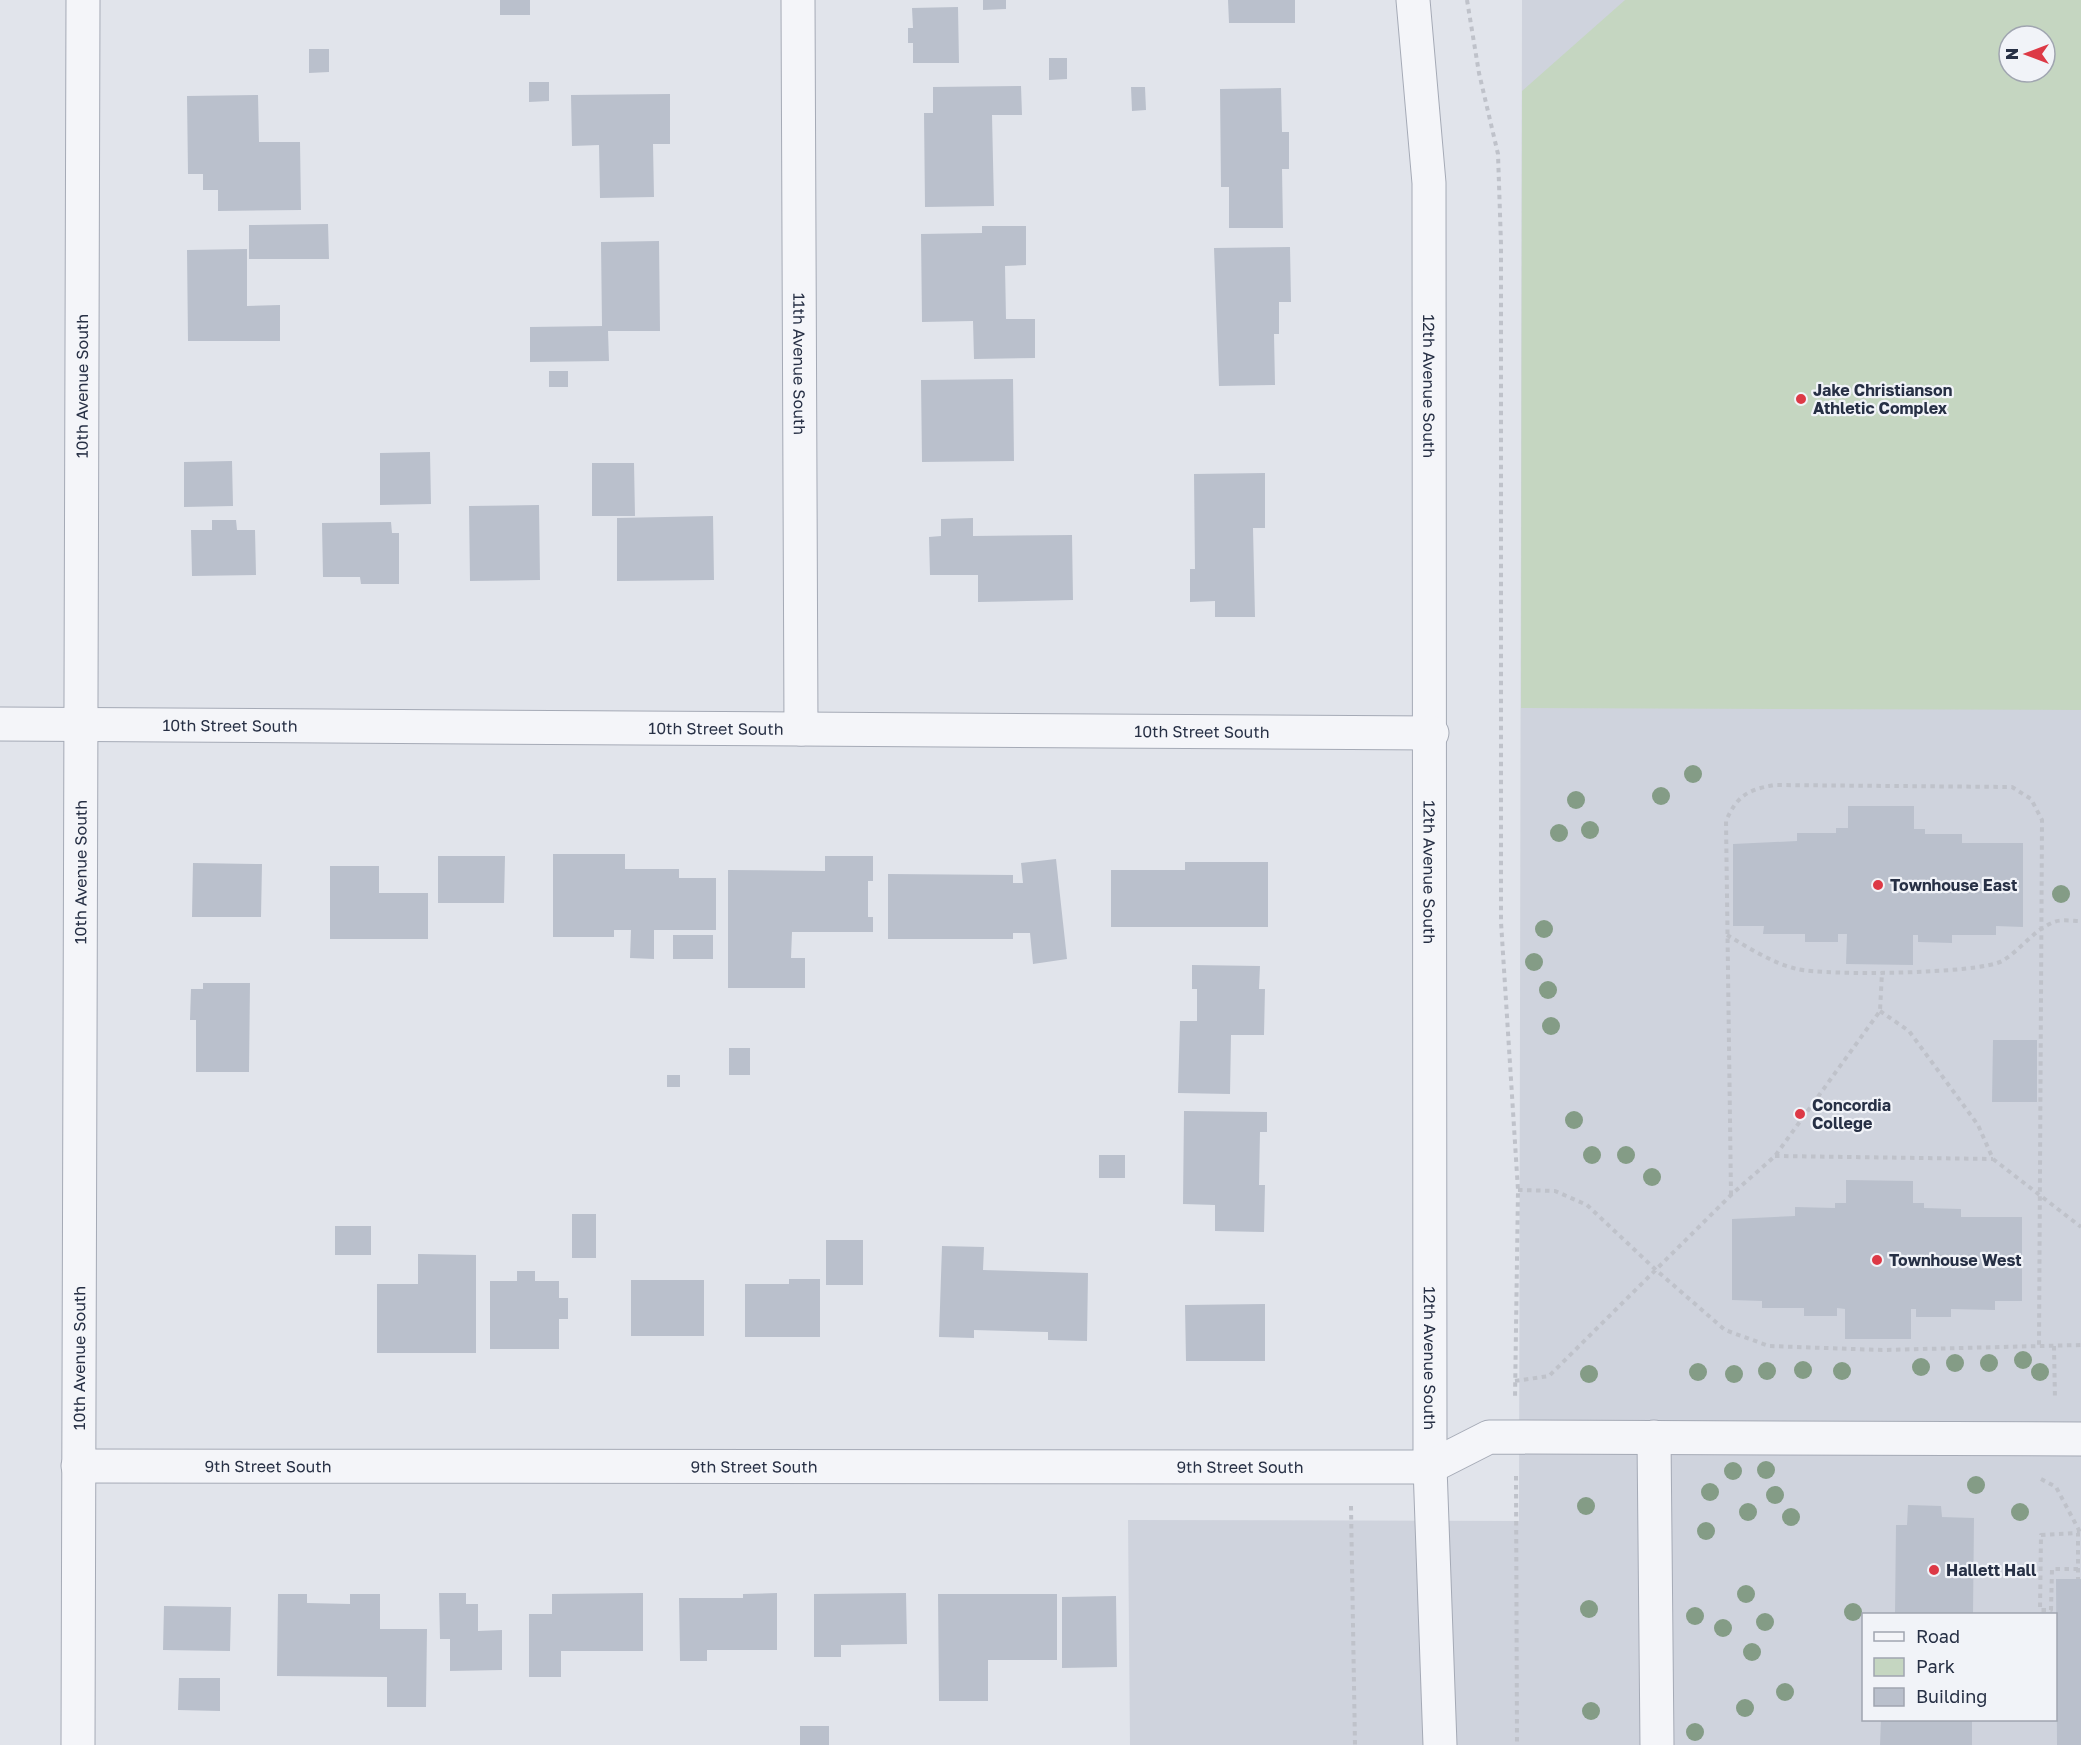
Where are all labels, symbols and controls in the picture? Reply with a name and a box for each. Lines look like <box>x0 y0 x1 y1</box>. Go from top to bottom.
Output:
north arrow <box>1997 24 2057 84</box>
text: N <box>2002 48 2022 60</box>
street label: 11th Avenue South <box>789 293 810 435</box>
street label: 10th Avenue South <box>72 314 92 458</box>
street label: 12th Avenue South <box>1419 314 1439 458</box>
place label: Jake Christianson Athletic Complex <box>1813 380 1952 418</box>
marker: Jake Christianson Athletic Complex <box>1794 392 1808 406</box>
street label: 10th Street South <box>162 715 298 736</box>
street label: 10th Street South <box>648 718 784 739</box>
street label: 10th Street South <box>1134 721 1270 742</box>
street label: 10th Avenue South <box>70 800 91 944</box>
street label: 12th Avenue South <box>1419 800 1440 944</box>
place label: Townhouse East <box>1890 875 2017 895</box>
marker: Townhouse East <box>1871 878 1885 892</box>
place label: Concordia College <box>1812 1095 1891 1133</box>
marker: Concordia College <box>1793 1107 1807 1121</box>
place label: Townhouse West <box>1889 1250 2022 1270</box>
marker: Townhouse West <box>1870 1253 1884 1267</box>
street label: 10th Avenue South <box>69 1286 89 1430</box>
street label: 12th Avenue South <box>1420 1286 1440 1430</box>
street label: 9th Street South <box>204 1456 332 1476</box>
street label: 9th Street South <box>690 1456 818 1477</box>
street label: 9th Street South <box>1176 1457 1304 1477</box>
place label: Hallett Hall <box>1946 1560 2037 1580</box>
marker: Hallett Hall <box>1927 1563 1941 1577</box>
legend <box>1862 1613 2057 1721</box>
text: Road <box>1916 1625 1960 1647</box>
text: Park <box>1916 1655 1955 1677</box>
text: Building <box>1916 1685 1987 1707</box>

